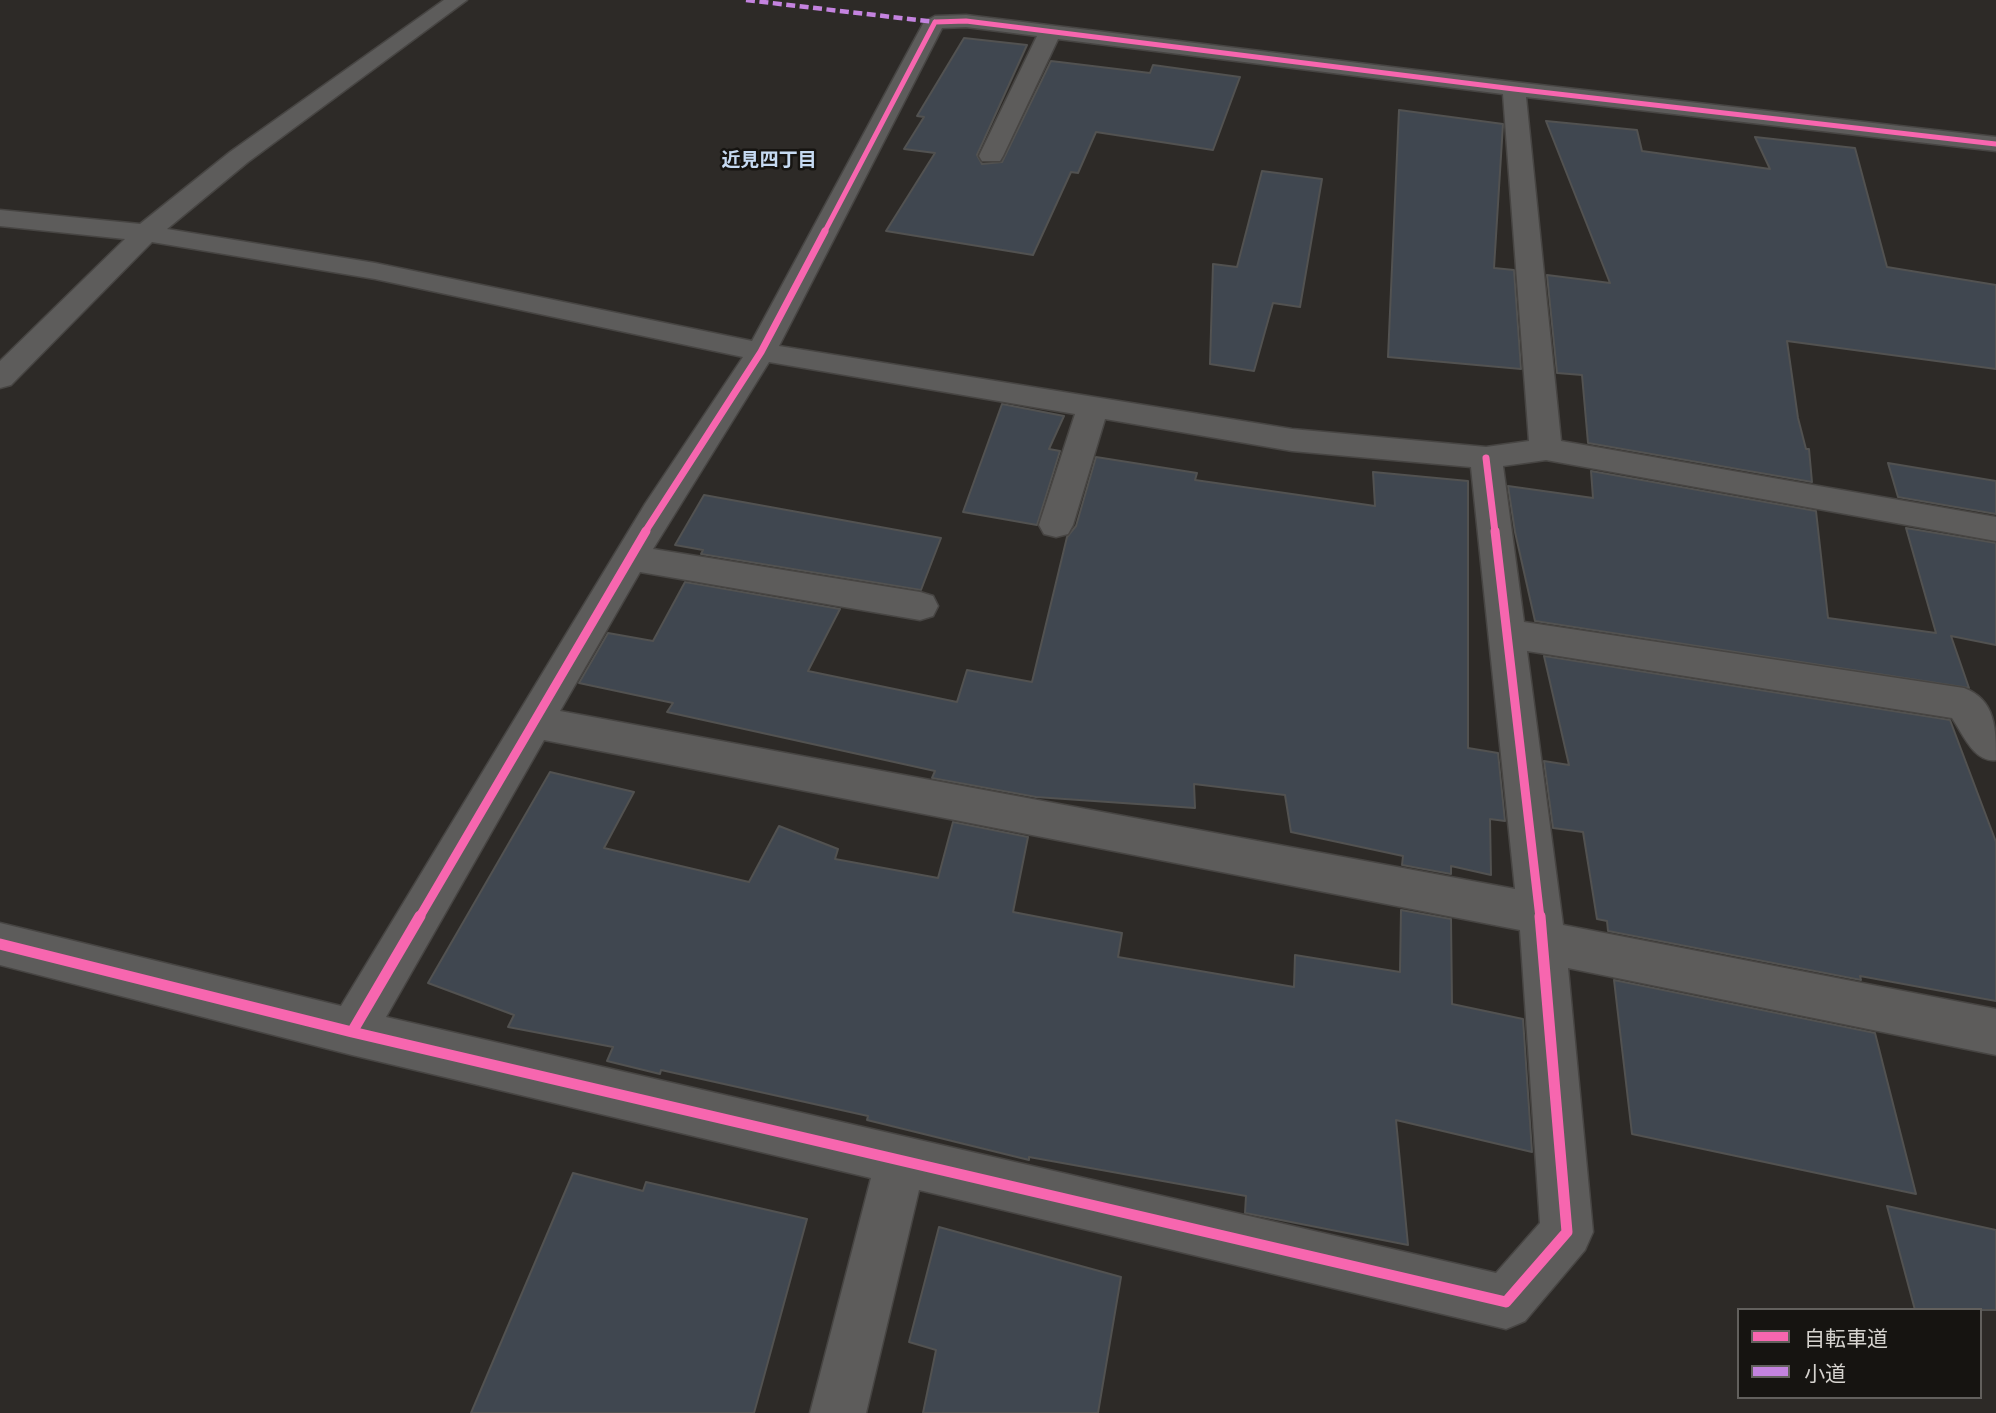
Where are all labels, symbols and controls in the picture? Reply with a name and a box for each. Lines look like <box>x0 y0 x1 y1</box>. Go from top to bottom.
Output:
district label: 近見四丁目 <box>722 150 816 172</box>
legend <box>1737 1308 1982 1399</box>
text: 自転車道 <box>1804 1327 1888 1350</box>
text: 小道 <box>1804 1362 1846 1385</box>

